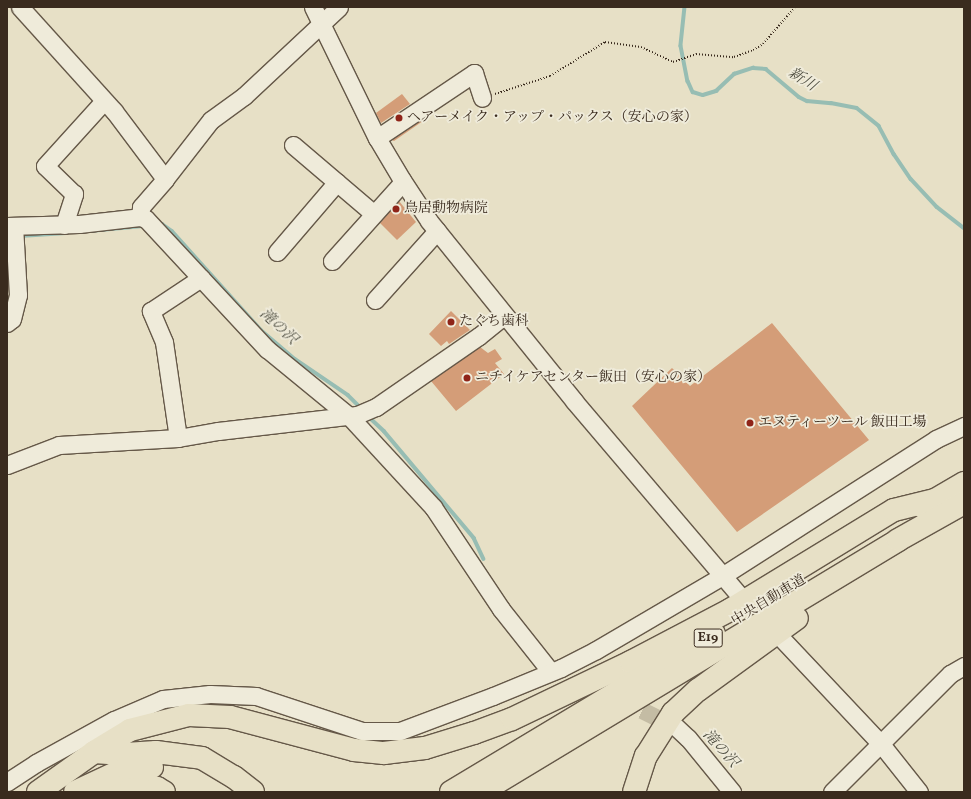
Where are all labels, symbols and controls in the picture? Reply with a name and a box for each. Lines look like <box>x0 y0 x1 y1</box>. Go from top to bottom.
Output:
water label: 新川 <box>785 64 819 96</box>
place label: ヘアーメイク・アップ・パックス（安心の家） <box>407 110 701 126</box>
marker: ヘアーメイク・アップ・パックス（安心の家） <box>394 113 404 123</box>
place label: 鳥居動物病院 <box>404 201 488 217</box>
marker: 鳥居動物病院 <box>391 204 401 214</box>
water label: 滝の沢 <box>255 305 301 349</box>
place label: たぐち歯科 <box>459 314 529 330</box>
marker: たぐち歯科 <box>446 317 456 327</box>
place label: ニチイケアセンター飯田（安心の家） <box>475 370 713 386</box>
marker: ニチイケアセンター飯田（安心の家） <box>462 373 472 383</box>
place label: エヌティーツール 飯田工場 <box>758 415 929 431</box>
marker: エヌティーツール 飯田工場 <box>745 418 755 428</box>
street label: 中央自動車道 <box>729 572 809 630</box>
road number: E19 <box>693 627 723 649</box>
water label: 滝の沢 <box>698 726 742 772</box>

